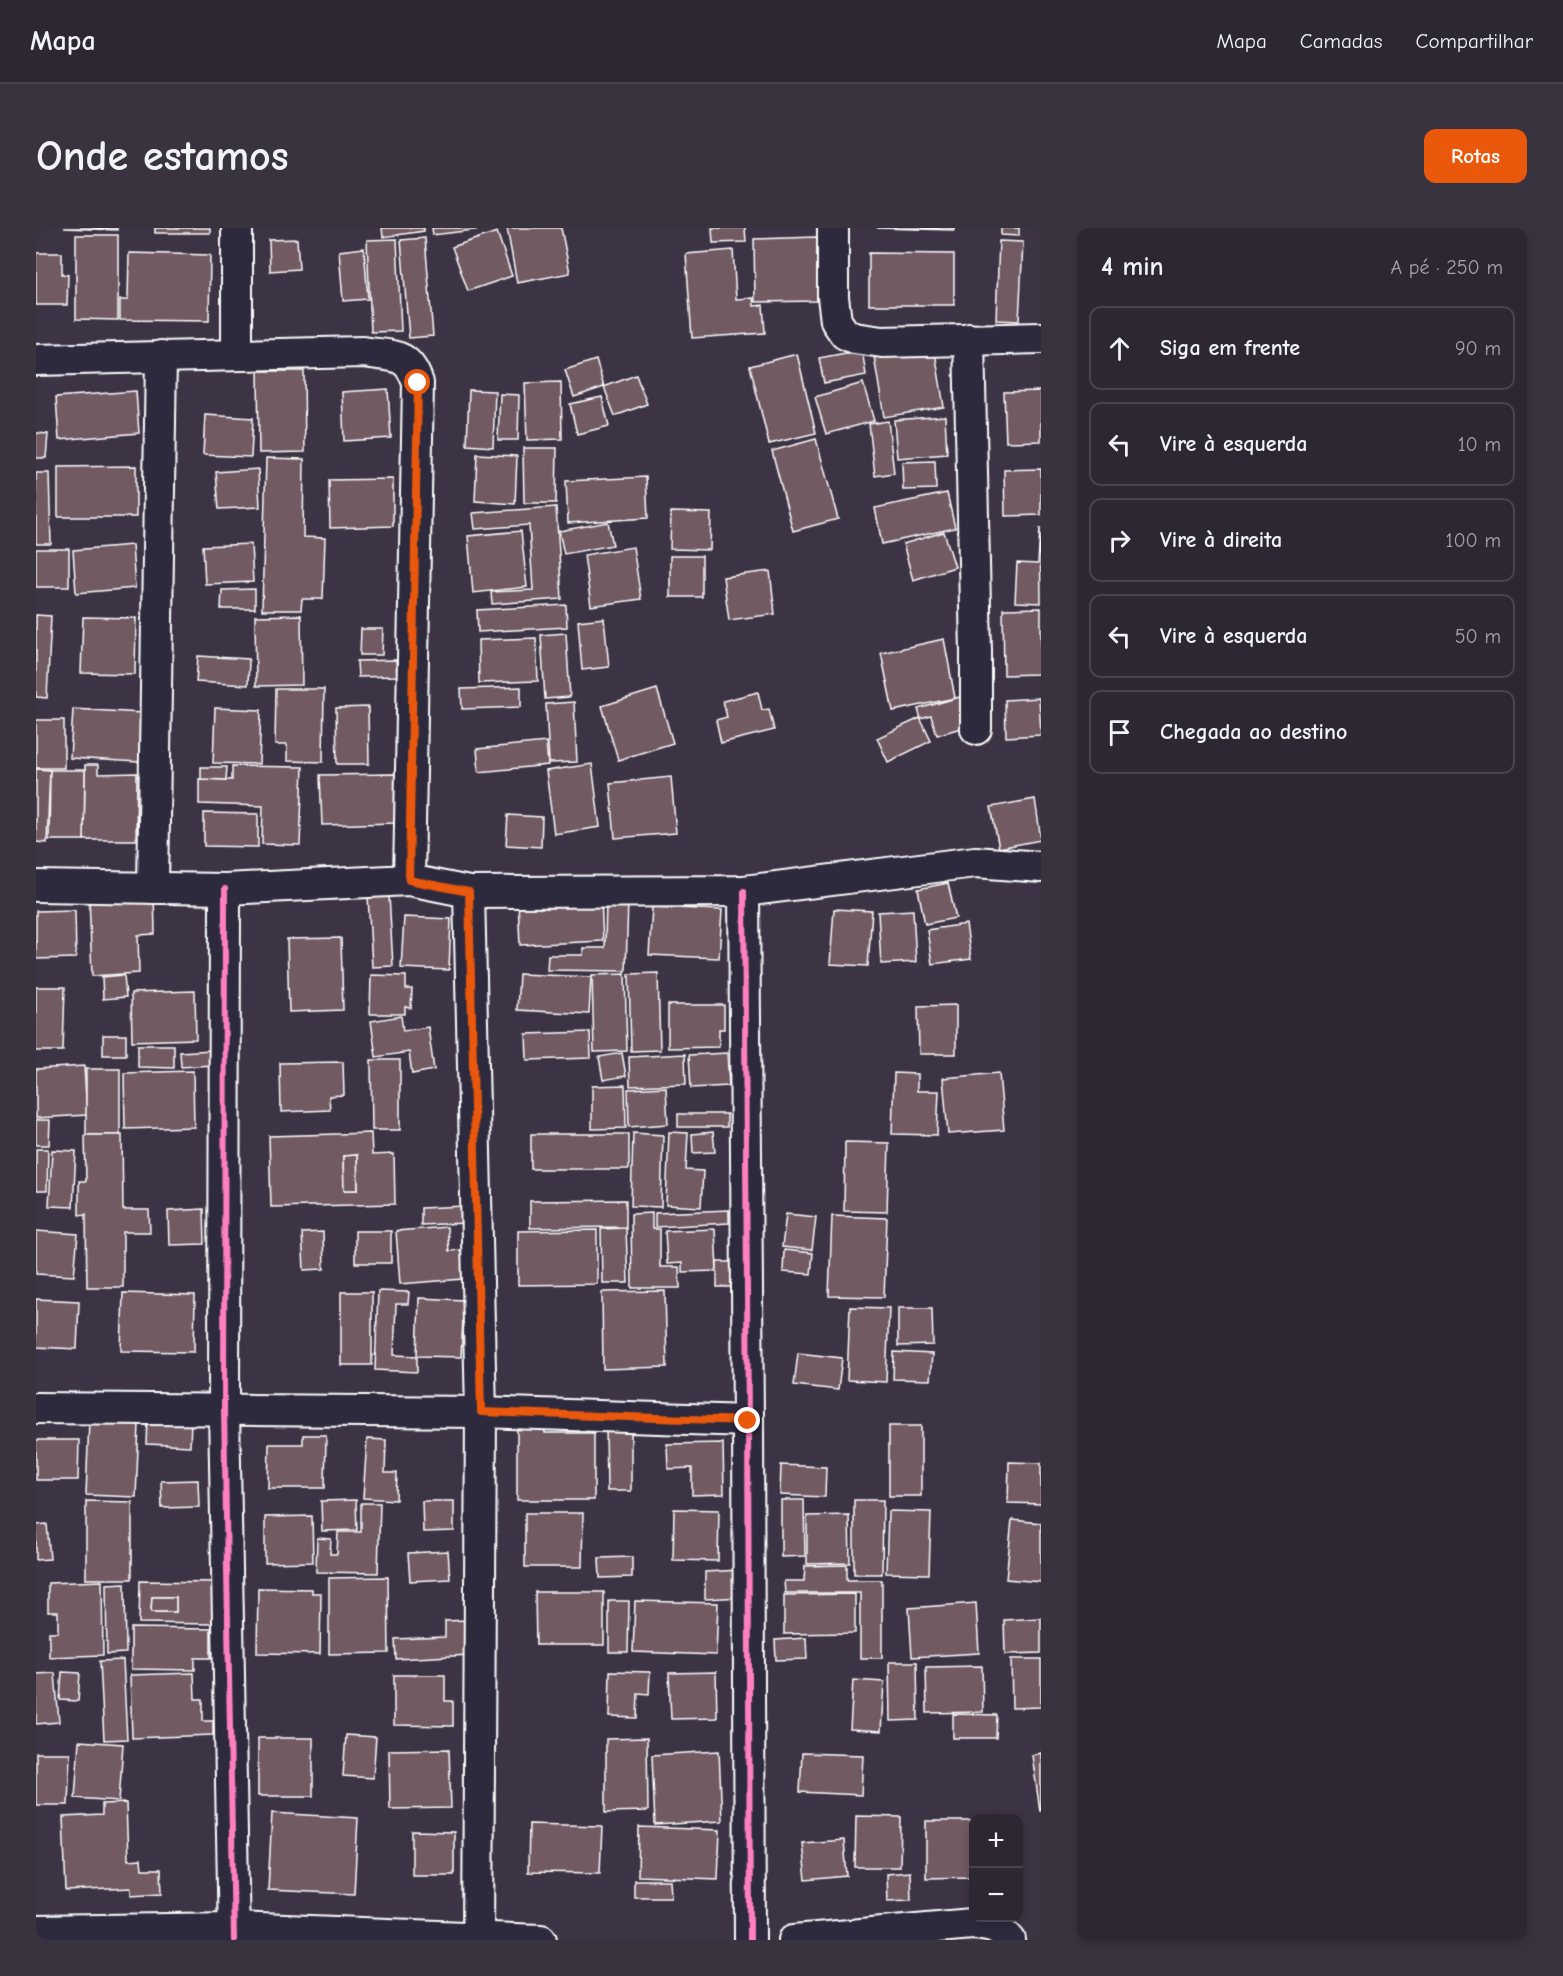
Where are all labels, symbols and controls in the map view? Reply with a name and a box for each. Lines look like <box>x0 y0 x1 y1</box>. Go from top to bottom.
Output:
text: Mapa <box>30 25 96 57</box>
text: Mapa <box>1216 29 1267 53</box>
text: Camadas <box>1300 29 1383 53</box>
text: Compartilhar <box>1416 29 1533 53</box>
button: Rotas <box>1424 129 1527 183</box>
text: Onde estamos <box>36 132 289 181</box>
text: 4 min <box>1101 252 1164 282</box>
text: A pé · 250 m <box>1390 256 1503 279</box>
icon: ahead <box>1103 332 1136 365</box>
text: Siga em frente <box>1160 335 1300 361</box>
text: 90 m <box>1455 337 1501 360</box>
route start <box>404 369 430 395</box>
icon: left <box>1103 428 1136 461</box>
text: Vire à esquerda <box>1160 431 1308 457</box>
text: 10 m <box>1458 433 1501 456</box>
icon: right <box>1103 524 1136 557</box>
text: Vire à direita <box>1160 527 1282 553</box>
text: 100 m <box>1446 529 1501 552</box>
icon: left <box>1103 620 1136 653</box>
text: Vire à esquerda <box>1160 623 1308 649</box>
text: 50 m <box>1455 625 1501 648</box>
icon: arrive <box>1103 716 1136 749</box>
text: Chegada ao destino <box>1160 719 1347 745</box>
route end <box>734 1407 760 1433</box>
map controls <box>969 1814 1023 1922</box>
button: + <box>969 1814 1023 1868</box>
button: − <box>969 1868 1023 1922</box>

